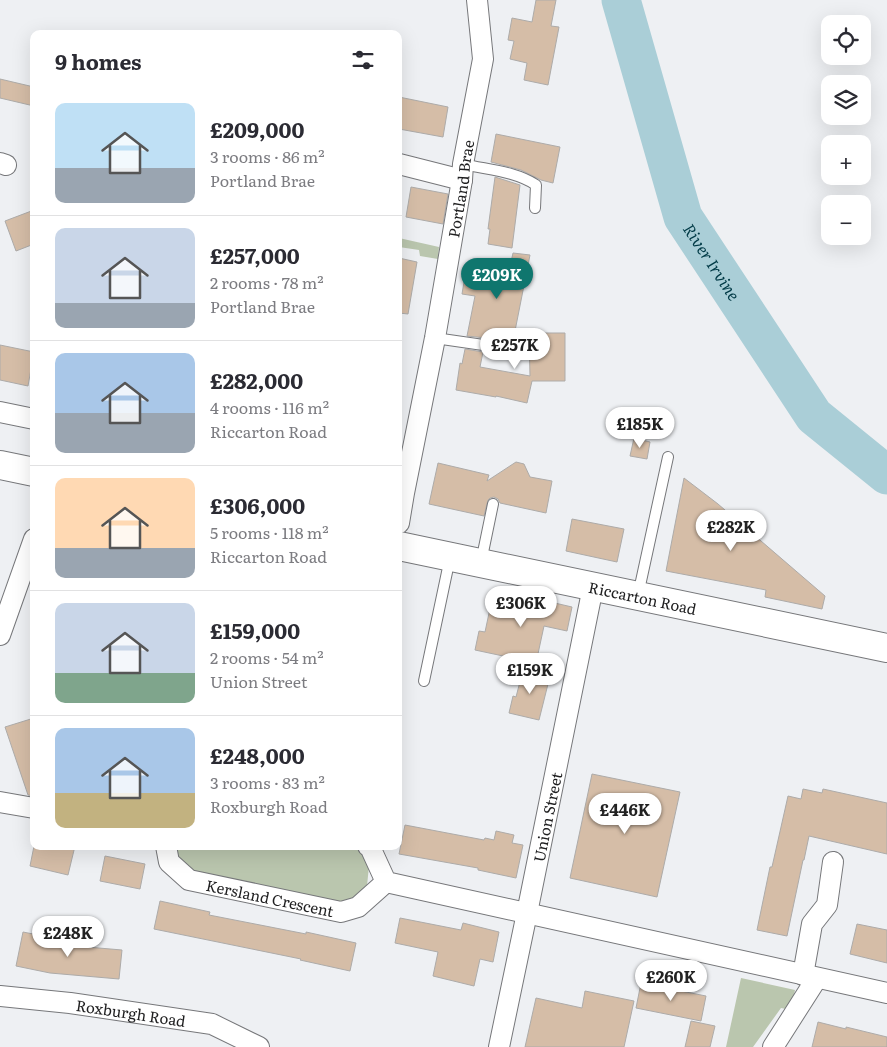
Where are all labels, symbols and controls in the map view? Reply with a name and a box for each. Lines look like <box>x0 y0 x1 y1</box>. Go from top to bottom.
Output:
map controls <box>821 15 871 245</box>
button: locate <box>821 15 871 65</box>
text: 9 homes <box>55 45 142 76</box>
icon: filters <box>349 46 377 74</box>
button: layers <box>821 75 871 125</box>
text: £209,000 <box>210 113 304 144</box>
icon: home <box>95 123 155 183</box>
button: + <box>821 135 871 185</box>
street label: Portland Brae <box>441 138 479 239</box>
text: 3 rooms · 86 m² <box>210 144 325 168</box>
text: Portland Brae <box>210 168 315 192</box>
button: − <box>821 195 871 245</box>
water label: River Irvine <box>678 218 746 305</box>
text: £257,000 <box>210 239 300 270</box>
icon: home <box>95 248 155 308</box>
pin: £209K <box>462 258 532 300</box>
text: £209K <box>472 262 522 286</box>
text: 2 rooms · 78 m² <box>210 270 324 294</box>
text: Portland Brae <box>210 294 315 318</box>
pin: £257K <box>480 328 550 370</box>
text: £257K <box>491 332 539 356</box>
text: £282,000 <box>210 364 303 395</box>
icon: home <box>95 373 155 433</box>
text: 4 rooms · 116 m² <box>210 395 329 419</box>
pin: £185K <box>605 406 675 449</box>
text: £185K <box>617 411 663 435</box>
text: Riccarton Road <box>210 419 327 443</box>
text: £306,000 <box>210 489 305 520</box>
icon: home <box>95 498 155 558</box>
pin: £282K <box>696 510 766 552</box>
text: £282K <box>707 514 755 538</box>
text: 5 rooms · 118 m² <box>210 520 329 544</box>
text: Riccarton Road <box>210 544 327 568</box>
street label: Riccarton Road <box>587 574 699 619</box>
pin: £306K <box>486 586 556 628</box>
text: £306K <box>496 590 546 614</box>
text: £159,000 <box>210 614 300 645</box>
icon: home <box>95 623 155 683</box>
text: 2 rooms · 54 m² <box>210 645 324 669</box>
pin: £159K <box>495 652 565 695</box>
text: £159K <box>507 657 553 681</box>
text: Union Street <box>210 669 307 693</box>
text: £248,000 <box>210 739 305 770</box>
icon: home <box>95 748 155 808</box>
text: 3 rooms · 83 m² <box>210 770 325 794</box>
street label: Union Street <box>526 770 567 864</box>
pin: £446K <box>590 792 660 835</box>
text: Roxburgh Road <box>210 794 328 818</box>
text: £446K <box>600 797 650 821</box>
street label: Kersland Crescent <box>204 872 336 922</box>
pin: £248K <box>33 916 103 958</box>
text: £248K <box>43 920 93 944</box>
pin: £260K <box>636 960 706 1002</box>
text: £260K <box>646 964 696 988</box>
street label: Roxburgh Road <box>75 993 187 1031</box>

